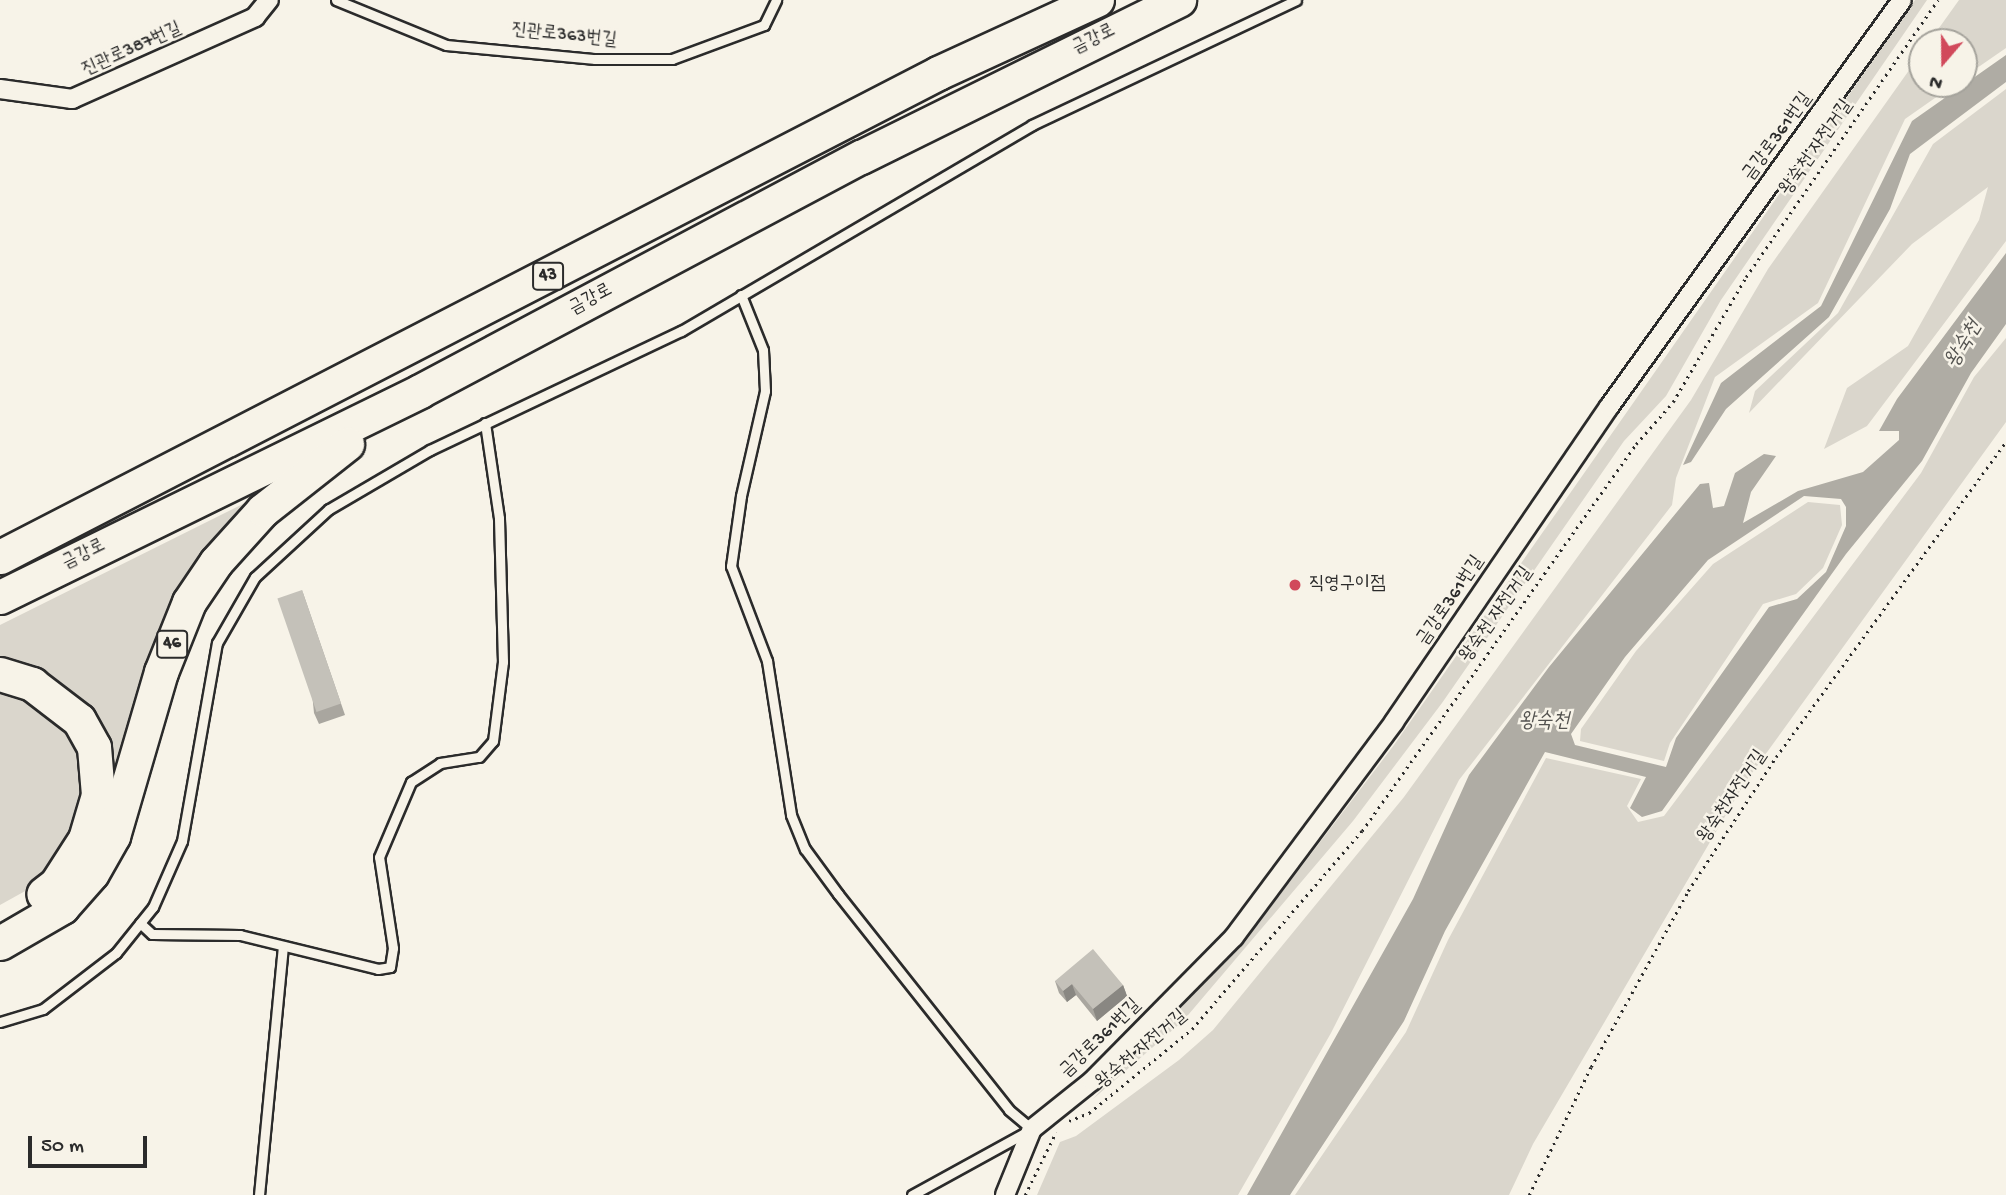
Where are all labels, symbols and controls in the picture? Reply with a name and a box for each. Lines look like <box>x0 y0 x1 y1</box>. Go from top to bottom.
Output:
street label: 진관로387번길 <box>79 18 185 82</box>
street label: 진관로363번길 <box>510 19 618 53</box>
street label: 금강로 <box>1068 20 1120 60</box>
north arrow <box>1908 28 1978 98</box>
text: N <box>1927 68 1946 94</box>
street label: 금강로361번길 <box>1738 88 1818 186</box>
street label: 왕숙천 자전거길 <box>1776 96 1858 200</box>
road number: 43 <box>530 262 566 290</box>
street label: 금강로 <box>565 279 617 321</box>
water label: 왕숙천 <box>1941 317 1989 373</box>
street label: 금강로 <box>58 535 110 575</box>
street label: 금강로361번길 <box>1413 552 1489 650</box>
street label: 왕숙천 자전거길 <box>1456 563 1538 667</box>
place label: 직영구이점 <box>1309 574 1385 596</box>
marker: 직영구이점 <box>1287 577 1303 593</box>
road number: 46 <box>154 630 190 658</box>
water label: 왕숙천 <box>1519 710 1569 736</box>
street label: 왕숙천자전거길 <box>1694 746 1772 848</box>
street label: 금강로361번길 <box>1056 995 1146 1083</box>
street label: 왕숙천 자전거길 <box>1092 1005 1192 1095</box>
scale bar <box>32 1122 150 1166</box>
text: 50 m <box>41 1135 84 1160</box>

